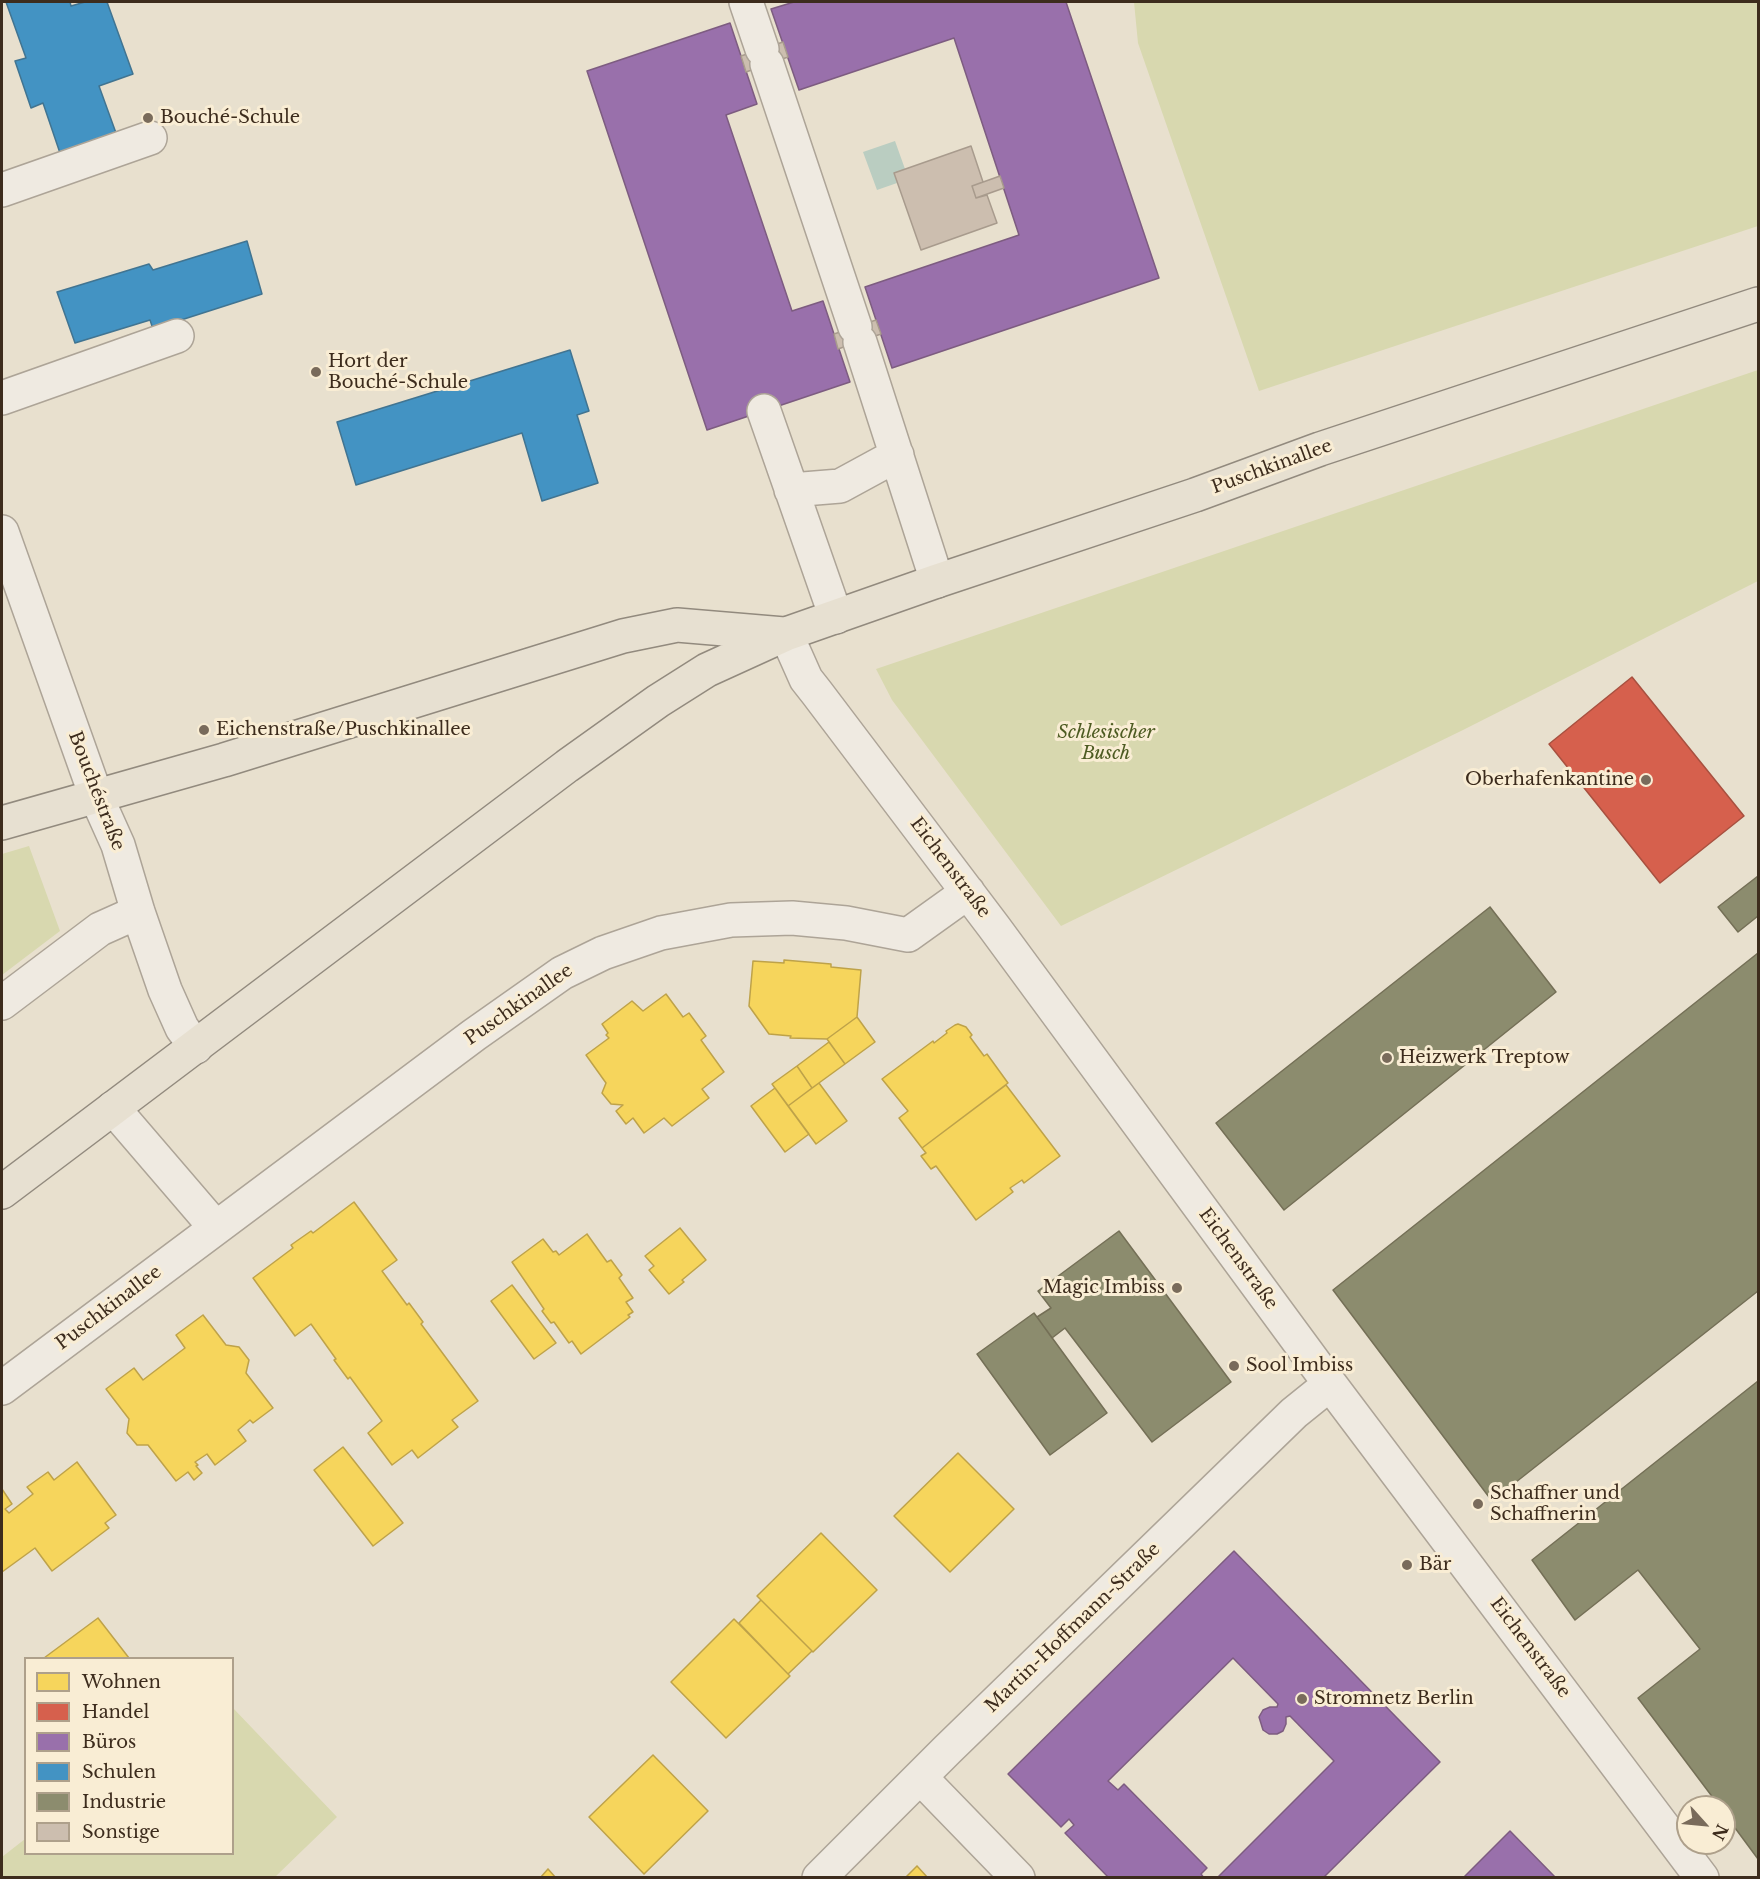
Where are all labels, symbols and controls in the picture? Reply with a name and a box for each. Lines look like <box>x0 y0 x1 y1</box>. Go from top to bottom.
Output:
place label: Bouché-Schule <box>160 107 300 129</box>
marker: Bouché-Schule <box>141 111 155 125</box>
place label: Hort der Bouché-Schule <box>328 351 468 394</box>
marker: Hort der Bouché-Schule <box>309 365 323 379</box>
street label: Puschkinallee <box>1209 435 1335 499</box>
place label: Eichenstraße/Puschkinallee <box>216 719 471 741</box>
park label: Schlesischer Busch <box>1057 722 1155 764</box>
marker: Eichenstraße/Puschkinallee <box>197 723 211 737</box>
street label: Bouchéstraße <box>63 728 129 854</box>
place label: Oberhafenkantine <box>1465 769 1634 791</box>
marker: Oberhafenkantine <box>1639 773 1653 787</box>
street label: Eichenstraße <box>905 814 995 922</box>
street label: Puschkinallee <box>461 960 577 1050</box>
place label: Heizwerk Treptow <box>1399 1047 1569 1069</box>
marker: Heizwerk Treptow <box>1380 1051 1394 1065</box>
street label: Eichenstraße <box>1194 1204 1282 1314</box>
street label: Puschkinallee <box>52 1261 166 1355</box>
place label: Magic Imbiss <box>1043 1277 1165 1299</box>
marker: Magic Imbiss <box>1170 1281 1184 1295</box>
place label: Sool Imbiss <box>1246 1355 1353 1377</box>
marker: Sool Imbiss <box>1227 1359 1241 1373</box>
place label: Schaffner und Schaffnerin <box>1490 1483 1620 1526</box>
marker: Schaffner und Schaffnerin <box>1471 1497 1485 1511</box>
street label: Martin-Hoffmann-Straße <box>981 1539 1165 1717</box>
place label: Bär <box>1419 1554 1451 1576</box>
marker: Bär <box>1400 1558 1414 1572</box>
street label: Eichenstraße <box>1485 1594 1575 1702</box>
legend <box>24 1657 234 1855</box>
text: Wohnen <box>82 1671 161 1693</box>
place label: Stromnetz Berlin <box>1314 1688 1474 1710</box>
marker: Stromnetz Berlin <box>1295 1692 1309 1706</box>
text: Handel <box>82 1701 149 1723</box>
text: Büros <box>82 1731 136 1753</box>
text: Schulen <box>82 1761 156 1783</box>
text: Industrie <box>82 1791 166 1813</box>
north arrow <box>1676 1795 1736 1855</box>
text: Sonstige <box>82 1821 160 1843</box>
text: N <box>1708 1821 1733 1844</box>

